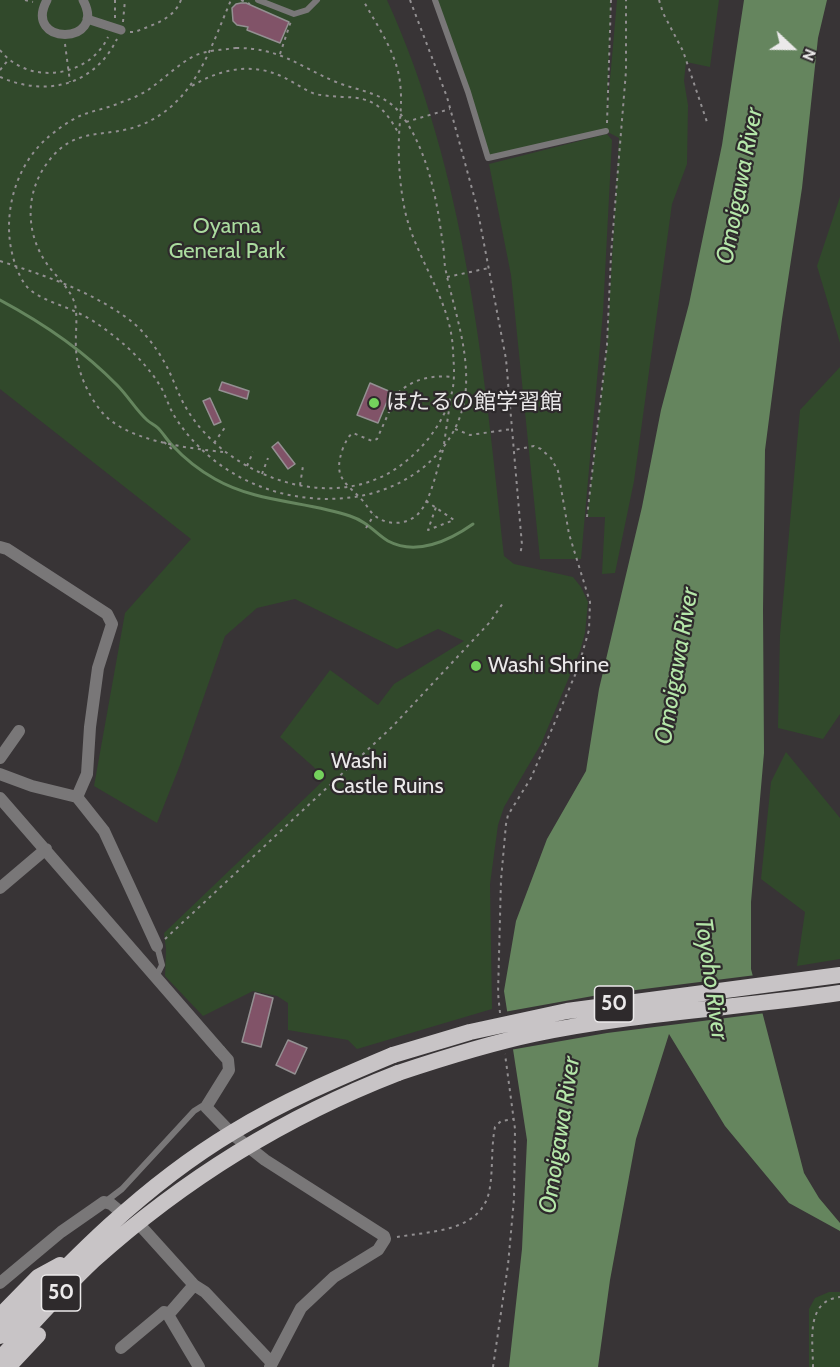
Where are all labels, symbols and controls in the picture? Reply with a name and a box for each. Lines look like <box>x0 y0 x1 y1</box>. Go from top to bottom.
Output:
north arrow <box>762 18 822 78</box>
text: N <box>798 46 820 64</box>
water label: Omoigawa River <box>711 106 769 266</box>
park label: Oyama General Park <box>169 214 285 266</box>
place label: ほたるの館学習館 <box>386 390 562 416</box>
marker: ほたるの館学習館 <box>367 396 381 410</box>
water label: Omoigawa River <box>649 586 705 746</box>
place label: Washi Shrine <box>488 653 609 679</box>
marker: Washi Shrine <box>469 659 483 673</box>
place label: Washi Castle Ruins <box>331 749 444 800</box>
marker: Washi Castle Ruins <box>312 768 326 782</box>
water label: Toyoho River <box>688 916 734 1042</box>
road number: 50 <box>594 986 634 1022</box>
water label: Omoigawa River <box>533 1055 587 1215</box>
road number: 50 <box>42 1275 80 1311</box>

